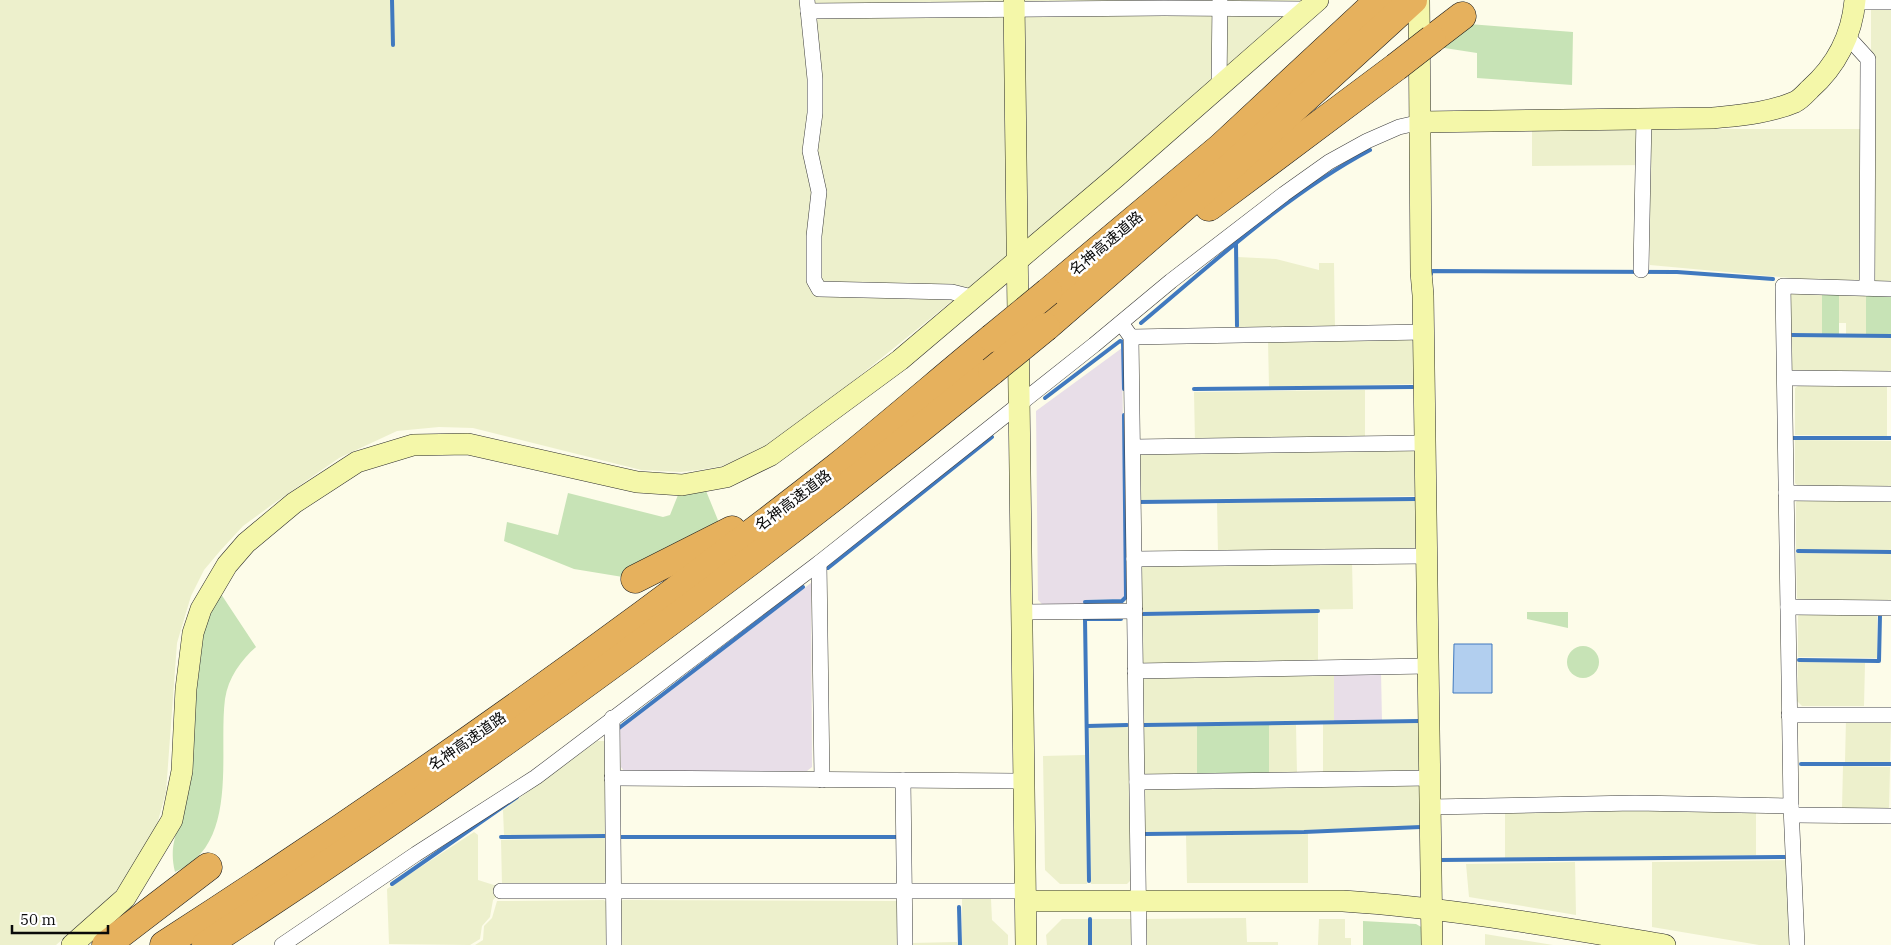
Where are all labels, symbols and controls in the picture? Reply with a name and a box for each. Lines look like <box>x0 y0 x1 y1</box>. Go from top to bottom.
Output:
street label: 名神高速道路 <box>1065 207 1147 279</box>
street label: 名神高速道路 <box>751 465 835 535</box>
street label: 名神高速道路 <box>425 707 509 775</box>
scale bar <box>12 902 109 934</box>
text: 50 m <box>20 910 56 929</box>

